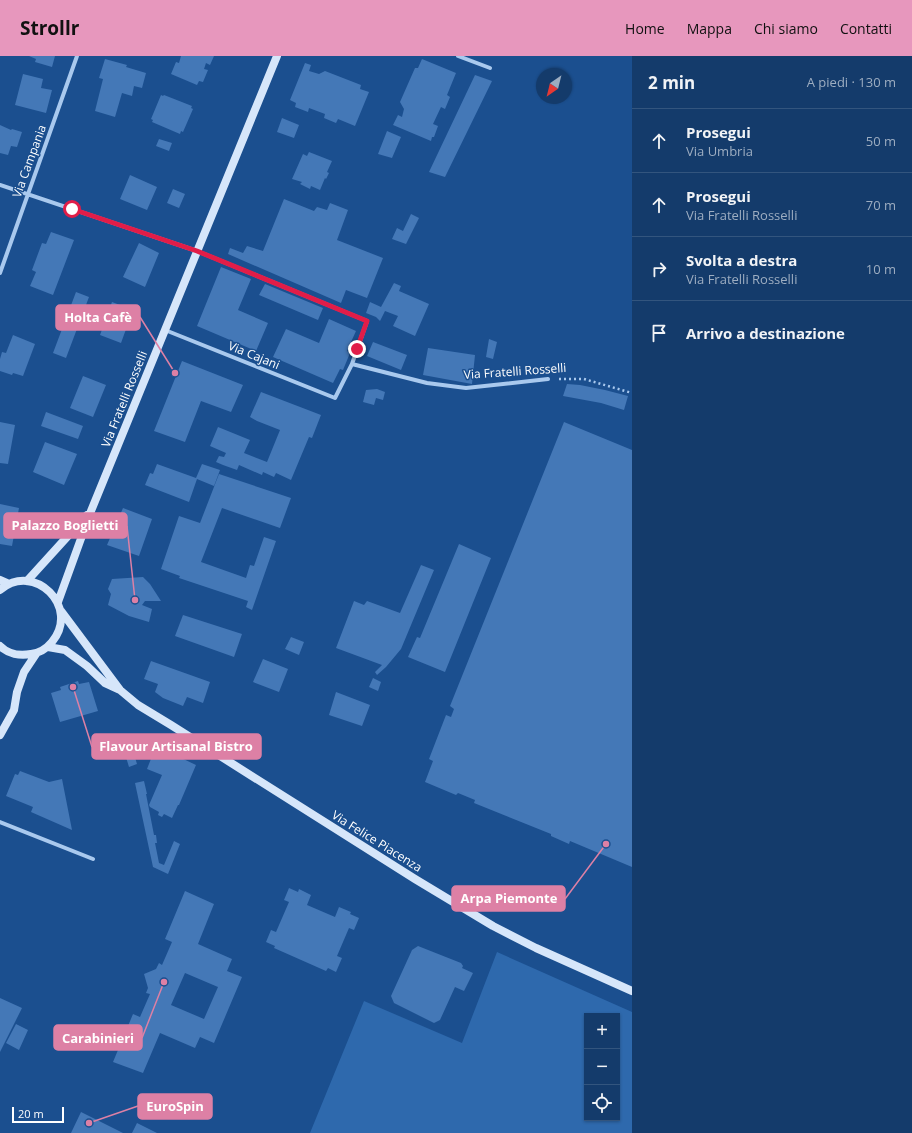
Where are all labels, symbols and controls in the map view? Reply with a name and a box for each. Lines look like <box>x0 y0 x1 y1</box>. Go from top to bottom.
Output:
text: Strollr <box>20 15 79 41</box>
text: Home <box>625 19 665 38</box>
text: Mappa <box>687 19 732 38</box>
text: Chi siamo <box>754 19 818 38</box>
text: Contatti <box>840 19 892 38</box>
north arrow <box>536 68 572 104</box>
text: 2 min <box>648 71 695 94</box>
text: A piedi · 130 m <box>807 73 896 91</box>
street label: Via Campania <box>8 122 50 200</box>
text: Prosegui <box>686 122 751 142</box>
icon: ahead <box>648 130 670 152</box>
text: 50 m <box>866 132 896 150</box>
text: Via Umbria <box>686 142 753 160</box>
text: Prosegui <box>686 186 751 206</box>
icon: ahead <box>648 194 670 216</box>
text: 70 m <box>866 196 896 214</box>
route start <box>63 200 81 218</box>
text: Via Fratelli Rosselli <box>686 206 797 224</box>
text: Svolta a destra <box>686 250 797 270</box>
icon: right <box>648 258 670 280</box>
text: 10 m <box>866 260 896 278</box>
text: Via Fratelli Rosselli <box>686 270 797 288</box>
callout: Holta Cafè <box>56 305 140 330</box>
text: Holta Cafè <box>64 308 132 326</box>
icon: arrive <box>648 322 670 344</box>
text: Arrivo a destinazione <box>686 323 845 343</box>
street label: Via Cajani <box>226 337 282 373</box>
route end <box>348 340 366 358</box>
street label: Via Fratelli Rosselli <box>97 348 151 450</box>
street label: Via Fratelli Rosselli <box>463 359 567 383</box>
callout: Palazzo Boglietti <box>4 513 127 538</box>
text: Palazzo Boglietti <box>12 516 118 534</box>
callout: Flavour Artisanal Bistro <box>92 734 261 759</box>
text: Flavour Artisanal Bistro <box>99 737 253 755</box>
street label: Via Felice Piacenza <box>329 806 425 876</box>
callout: Arpa Piemonte <box>452 886 565 911</box>
text: Arpa Piemonte <box>461 889 558 907</box>
map controls <box>584 1013 620 1121</box>
button: + <box>584 1013 620 1049</box>
callout: Carabinieri <box>54 1025 142 1050</box>
text: Carabinieri <box>62 1029 134 1047</box>
button: − <box>584 1049 620 1085</box>
button: locate <box>584 1085 620 1121</box>
callout: EuroSpin <box>138 1094 212 1119</box>
text: EuroSpin <box>146 1097 204 1115</box>
scale bar <box>12 1105 64 1124</box>
text: 20 m <box>18 1106 44 1121</box>

